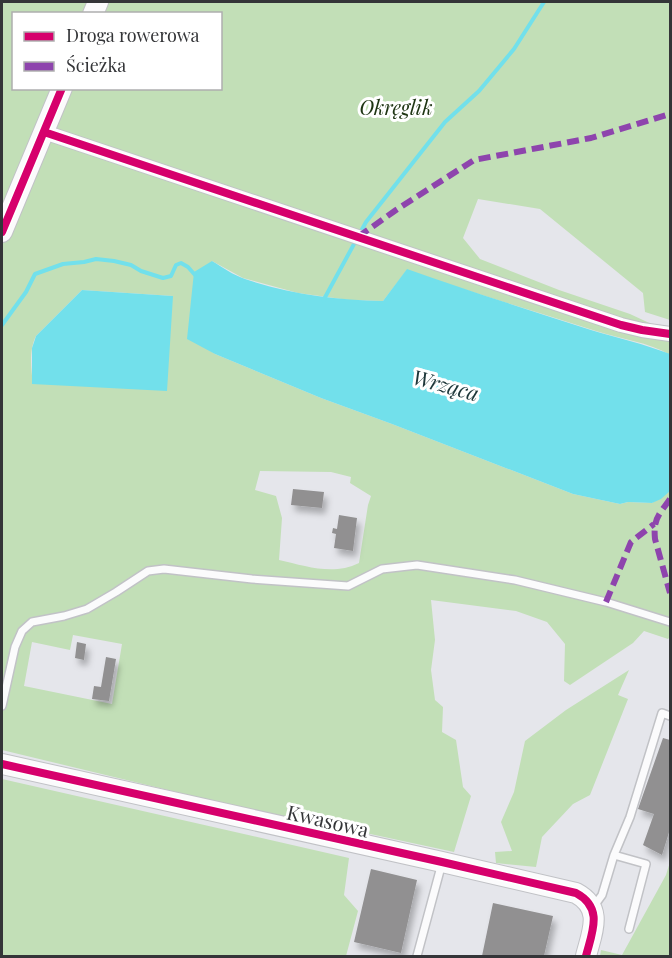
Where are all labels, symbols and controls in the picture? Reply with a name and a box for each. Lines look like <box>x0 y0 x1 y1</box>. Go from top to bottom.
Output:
legend <box>12 12 222 90</box>
text: Droga rowerowa <box>66 23 199 47</box>
text: Ścieżka <box>66 53 126 77</box>
park label: Okręglik <box>359 93 433 120</box>
water label: Wrząca <box>410 362 482 406</box>
street label: Kwasowa <box>284 797 372 843</box>

